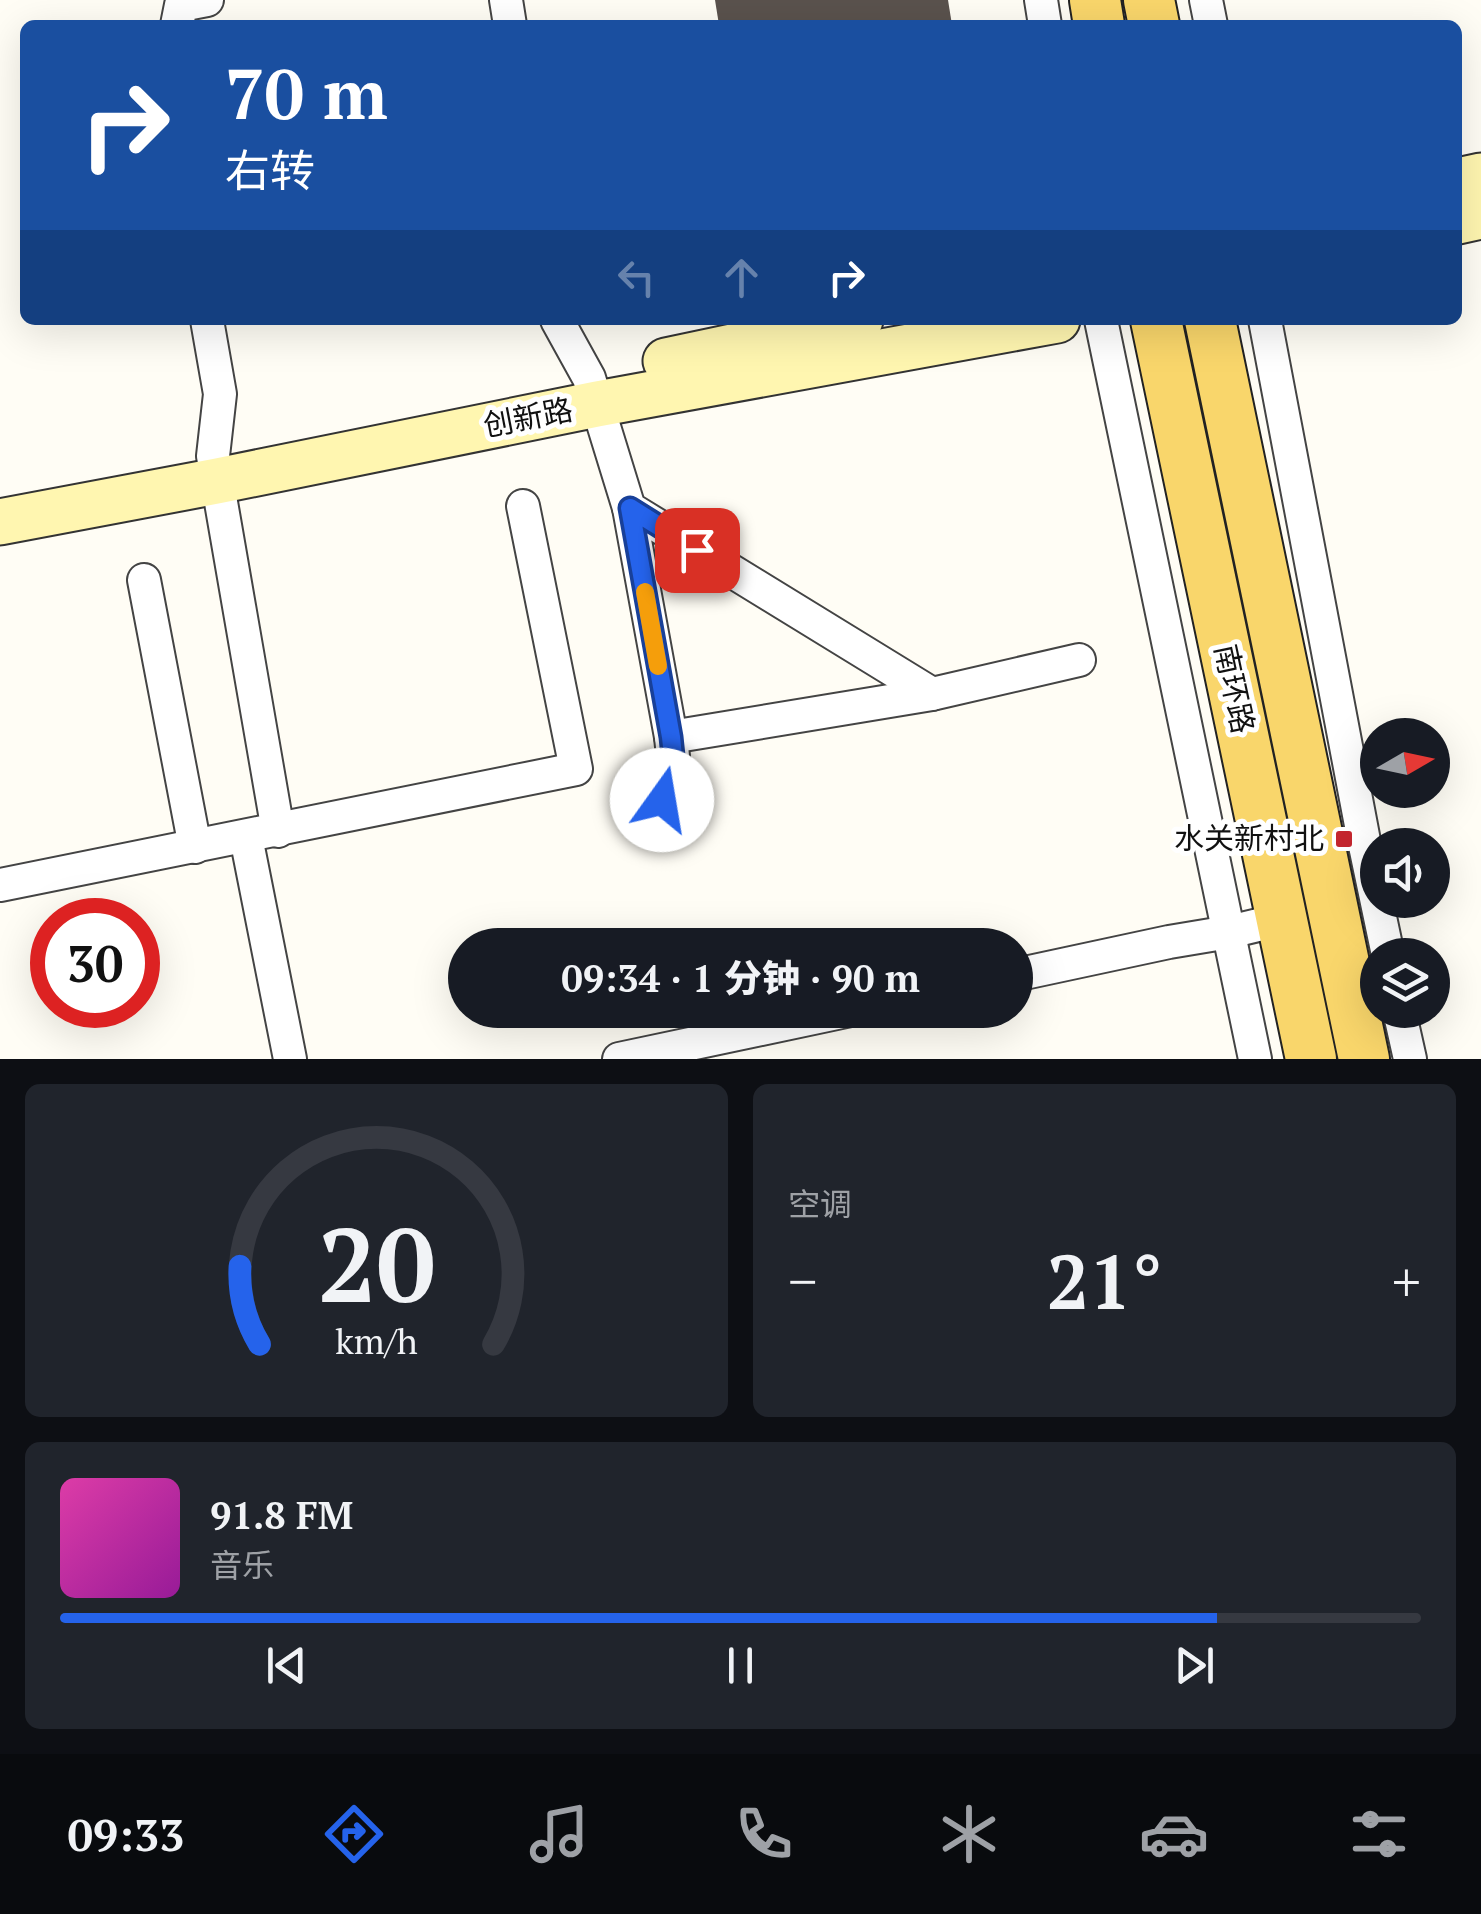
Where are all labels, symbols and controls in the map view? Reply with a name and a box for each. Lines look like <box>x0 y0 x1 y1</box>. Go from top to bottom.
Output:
text: 70 m <box>225 46 388 139</box>
icon: right <box>60 60 190 190</box>
text: 右转 <box>225 140 315 200</box>
icon: left <box>609 250 664 305</box>
icon: ahead <box>714 250 769 305</box>
icon: right <box>819 250 874 305</box>
street label: 创新路 <box>480 389 576 445</box>
pin <box>655 508 740 593</box>
icon: arrive <box>670 523 725 578</box>
street label: 南环路 <box>1206 641 1264 737</box>
north arrow <box>1360 718 1450 808</box>
map controls <box>1360 718 1450 1028</box>
position arrow <box>610 748 714 852</box>
place label: 水关新村北 <box>1174 818 1324 858</box>
marker: 水关新村北 <box>1333 828 1355 850</box>
button: sound <box>1360 828 1450 918</box>
speed limit sign: 30 <box>30 898 160 1028</box>
button: layers <box>1360 938 1450 1028</box>
text: 09:34 · 1 分钟 · 90 m <box>561 953 920 1003</box>
text: 空调 <box>788 1183 852 1225</box>
text: 20 <box>318 1194 435 1332</box>
text: 21° <box>1047 1231 1162 1330</box>
text: − <box>788 1244 817 1317</box>
text: + <box>1392 1244 1421 1317</box>
text: km/h <box>335 1317 418 1364</box>
text: 91.8 FM <box>210 1490 353 1540</box>
text: 音乐 <box>210 1544 274 1586</box>
icon: previous <box>259 1638 314 1693</box>
icon: pause <box>713 1638 768 1693</box>
icon: next <box>1167 1638 1222 1693</box>
icon: directions <box>319 1799 389 1869</box>
icon: music <box>524 1799 594 1869</box>
icon: phone <box>729 1799 799 1869</box>
icon: climate <box>934 1799 1004 1869</box>
icon: car <box>1139 1799 1209 1869</box>
icon: filters <box>1344 1799 1414 1869</box>
text: 09:33 <box>67 1804 185 1864</box>

